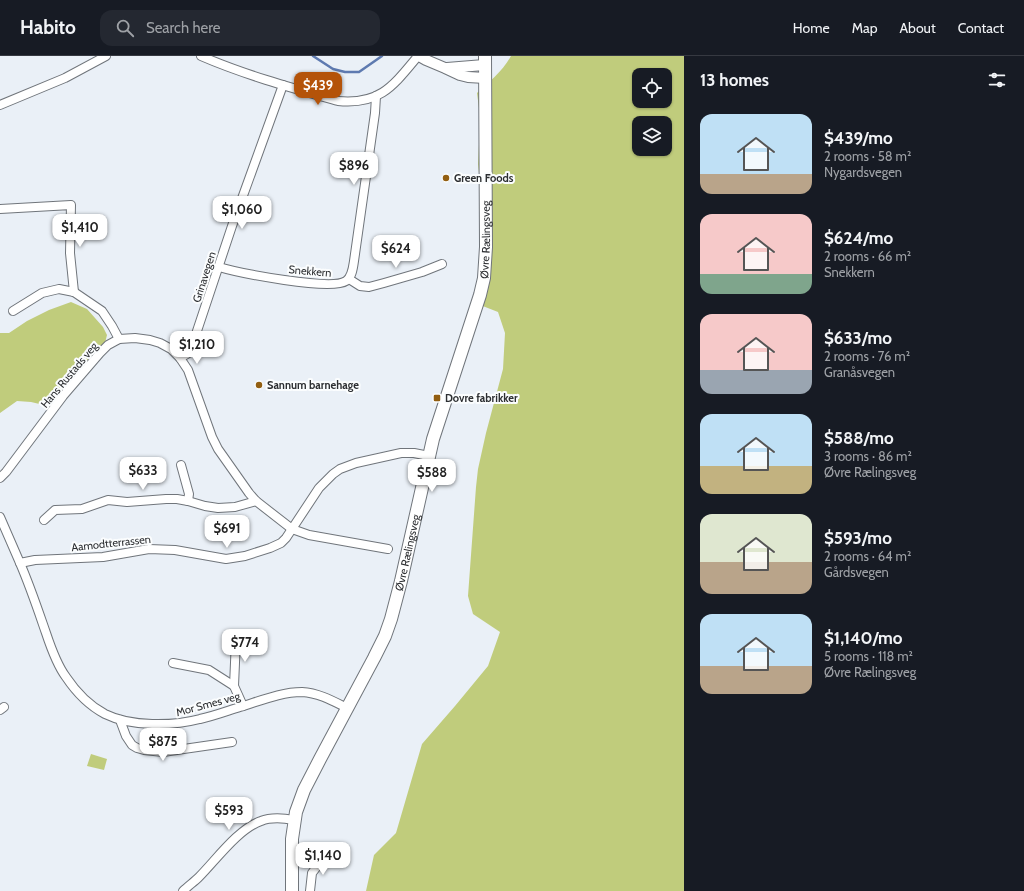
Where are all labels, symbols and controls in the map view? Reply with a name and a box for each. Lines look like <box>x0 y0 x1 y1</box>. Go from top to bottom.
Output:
search box <box>100 10 380 46</box>
text: Habito <box>20 16 76 39</box>
icon: search <box>114 17 136 39</box>
text: Search here <box>146 19 220 37</box>
text: Home <box>793 19 830 37</box>
text: Map <box>852 19 877 37</box>
text: About <box>899 19 936 37</box>
text: Contact <box>958 19 1004 37</box>
map controls <box>632 68 672 156</box>
button: locate <box>632 68 672 108</box>
icon: filters <box>986 69 1008 91</box>
text: 13 homes <box>700 70 769 90</box>
pin: $439 <box>294 72 342 106</box>
text: $439 <box>303 77 333 93</box>
button: layers <box>632 116 672 156</box>
text: $439/mo <box>824 128 893 148</box>
icon: home <box>732 130 780 178</box>
text: 2 rooms · 58 m² <box>824 148 911 164</box>
pin: $896 <box>330 152 378 186</box>
text: $896 <box>339 157 369 173</box>
text: Nygardsvegen <box>824 164 902 180</box>
place label: Green Foods <box>454 171 514 185</box>
marker: Green Foods <box>441 173 451 183</box>
pin: $1,060 <box>209 196 275 230</box>
street label: Øvre Rælingsveg <box>477 200 493 279</box>
text: $1,060 <box>222 201 262 217</box>
pin: $1,410 <box>47 214 113 248</box>
text: $1,410 <box>61 219 99 235</box>
text: $624/mo <box>824 228 893 248</box>
icon: home <box>732 230 780 278</box>
pin: $624 <box>372 235 420 269</box>
text: $624 <box>381 240 411 256</box>
text: 2 rooms · 66 m² <box>824 248 911 264</box>
street label: Grinavegen <box>189 250 219 304</box>
street label: Snekkern <box>288 262 332 280</box>
text: Snekkern <box>824 264 875 280</box>
text: $633/mo <box>824 328 892 348</box>
icon: home <box>732 330 780 378</box>
pin: $1,210 <box>164 331 230 365</box>
text: $1,210 <box>179 336 215 352</box>
street label: Hans Rustads veg <box>37 339 101 411</box>
text: 2 rooms · 76 m² <box>824 348 910 364</box>
text: Granåsvegen <box>824 364 895 380</box>
place label: Sannum barnehage <box>267 378 359 392</box>
marker: Sannum barnehage <box>254 380 264 390</box>
place label: Dovre fabrikker <box>445 391 518 405</box>
marker: Dovre fabrikker <box>432 393 442 403</box>
text: $588/mo <box>824 428 894 448</box>
icon: home <box>732 430 780 478</box>
text: 3 rooms · 86 m² <box>824 448 912 464</box>
pin: $633 <box>119 457 167 491</box>
pin: $588 <box>408 459 456 493</box>
text: $633 <box>129 462 157 478</box>
text: $588 <box>417 464 447 480</box>
text: Øvre Rælingsveg <box>824 464 916 480</box>
street label: Øvre Rælingsveg <box>392 513 423 593</box>
pin: $691 <box>203 515 251 549</box>
text: $691 <box>214 520 240 536</box>
text: $593/mo <box>824 528 892 548</box>
icon: home <box>732 530 780 578</box>
street label: Aamodtterrassen <box>71 532 151 554</box>
text: 2 rooms · 64 m² <box>824 548 911 564</box>
text: Gårdsvegen <box>824 564 889 580</box>
text: $1,140/mo <box>824 628 903 648</box>
pin: $774 <box>221 629 269 663</box>
icon: home <box>732 630 780 678</box>
text: $774 <box>231 634 259 650</box>
text: 5 rooms · 118 m² <box>824 648 913 664</box>
text: Øvre Rælingsveg <box>824 664 916 680</box>
street label: Mor Smes veg <box>174 689 242 719</box>
pin: $875 <box>139 728 187 762</box>
text: $875 <box>148 733 178 749</box>
pin: $593 <box>205 797 253 831</box>
text: $593 <box>215 802 243 818</box>
pin: $1,140 <box>290 842 356 876</box>
text: $1,140 <box>304 847 342 863</box>

